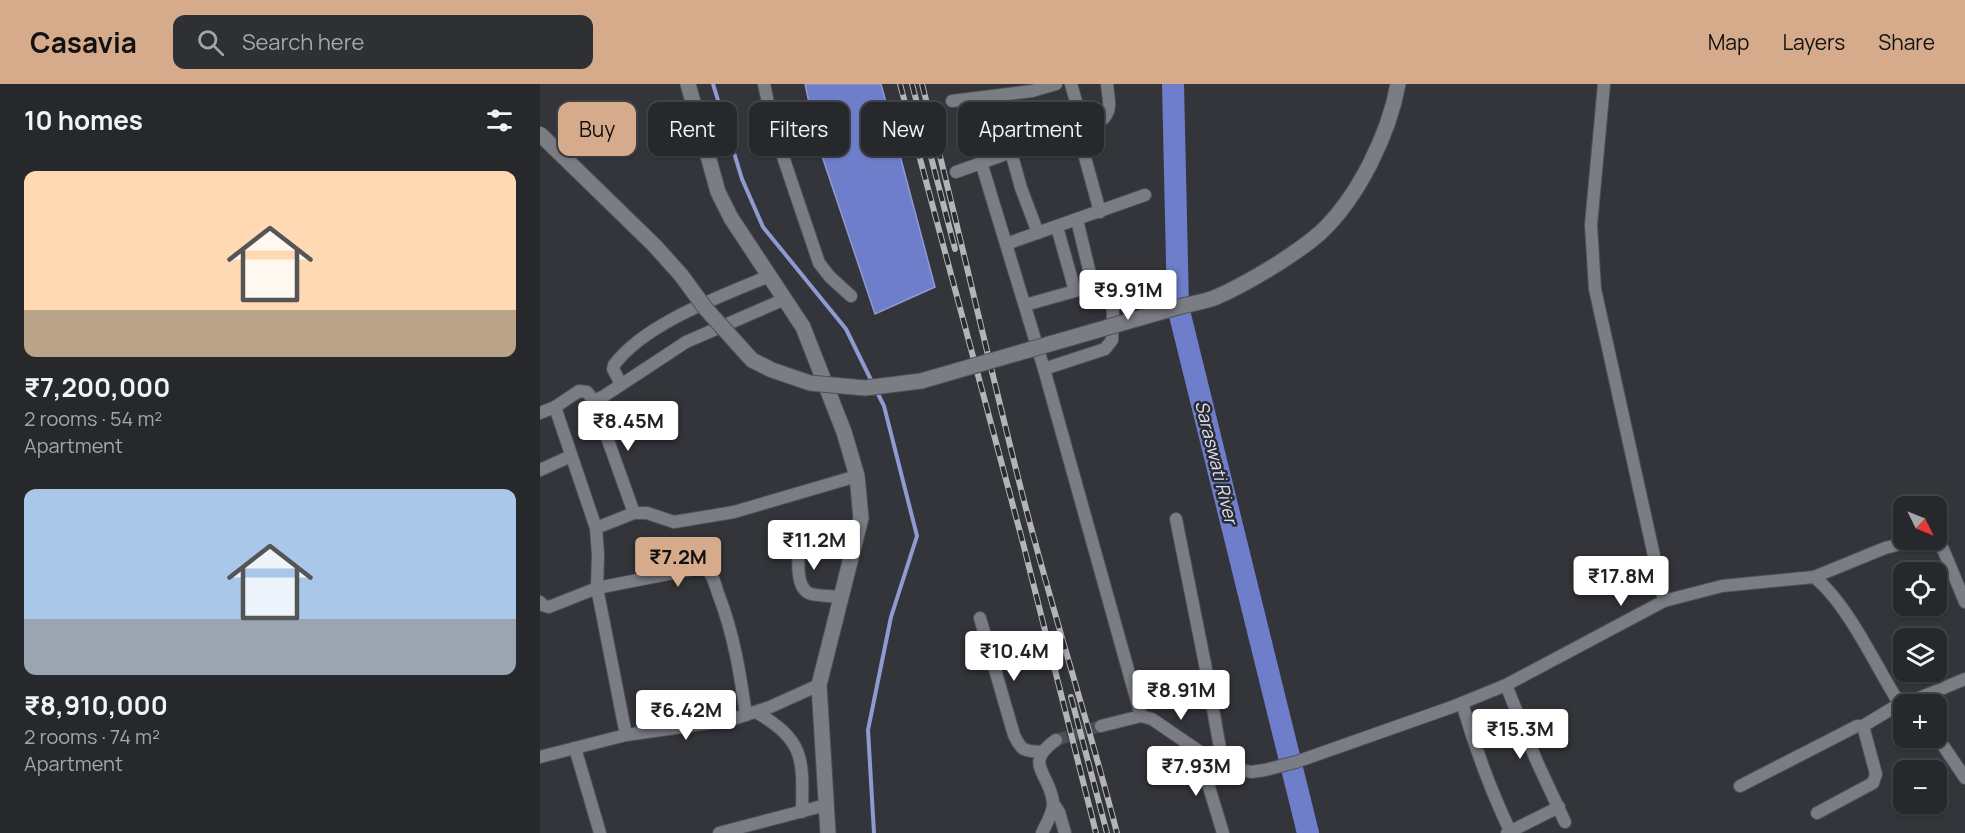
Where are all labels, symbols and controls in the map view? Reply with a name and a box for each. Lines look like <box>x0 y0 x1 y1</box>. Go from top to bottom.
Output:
search box <box>173 15 593 69</box>
text: Casavia <box>30 23 137 61</box>
icon: search <box>194 26 227 59</box>
text: Search here <box>242 27 364 57</box>
text: Map <box>1708 28 1749 56</box>
text: Layers <box>1782 28 1845 56</box>
text: Share <box>1878 28 1935 56</box>
text: 10 homes <box>24 102 143 138</box>
chip: Buy <box>558 102 636 156</box>
chip: Rent <box>648 102 737 156</box>
chip: Filters <box>749 102 849 156</box>
chip: New <box>861 102 946 156</box>
chip: Apartment <box>958 102 1104 156</box>
icon: filters <box>483 104 516 137</box>
icon: home <box>216 210 324 318</box>
pin: ₹9.91M <box>1079 270 1177 321</box>
text: ₹9.91M <box>1093 276 1163 303</box>
text: ₹7,200,000 <box>24 369 170 405</box>
water label: Saraswati River <box>1190 398 1244 528</box>
pin: ₹8.45M <box>579 401 677 452</box>
text: 2 rooms · 54 m² <box>24 405 162 432</box>
text: ₹8.45M <box>592 407 664 434</box>
text: Apartment <box>24 432 123 459</box>
north arrow <box>1893 496 1947 550</box>
map controls <box>1893 496 1947 814</box>
pin: ₹11.2M <box>765 520 863 571</box>
text: ₹11.2M <box>782 526 846 553</box>
icon: home <box>216 528 324 636</box>
pin: ₹7.2M <box>636 537 720 588</box>
text: ₹7.2M <box>649 543 707 570</box>
pin: ₹17.8M <box>1572 556 1670 607</box>
text: ₹17.8M <box>1588 562 1654 589</box>
button: locate <box>1893 562 1947 616</box>
button: layers <box>1893 628 1947 682</box>
pin: ₹10.4M <box>965 631 1063 682</box>
text: ₹10.4M <box>979 637 1049 664</box>
pin: ₹8.91M <box>1132 670 1230 721</box>
text: ₹8.91M <box>1147 676 1215 703</box>
text: ₹8,910,000 <box>24 687 168 723</box>
pin: ₹6.42M <box>637 690 735 741</box>
button: + <box>1893 694 1947 748</box>
text: ₹6.42M <box>650 696 722 723</box>
pin: ₹15.3M <box>1471 709 1569 760</box>
text: ₹15.3M <box>1486 715 1554 742</box>
text: 2 rooms · 74 m² <box>24 723 160 750</box>
pin: ₹7.93M <box>1147 746 1245 797</box>
text: Apartment <box>24 750 123 777</box>
text: ₹7.93M <box>1161 752 1231 779</box>
button: − <box>1893 760 1947 814</box>

